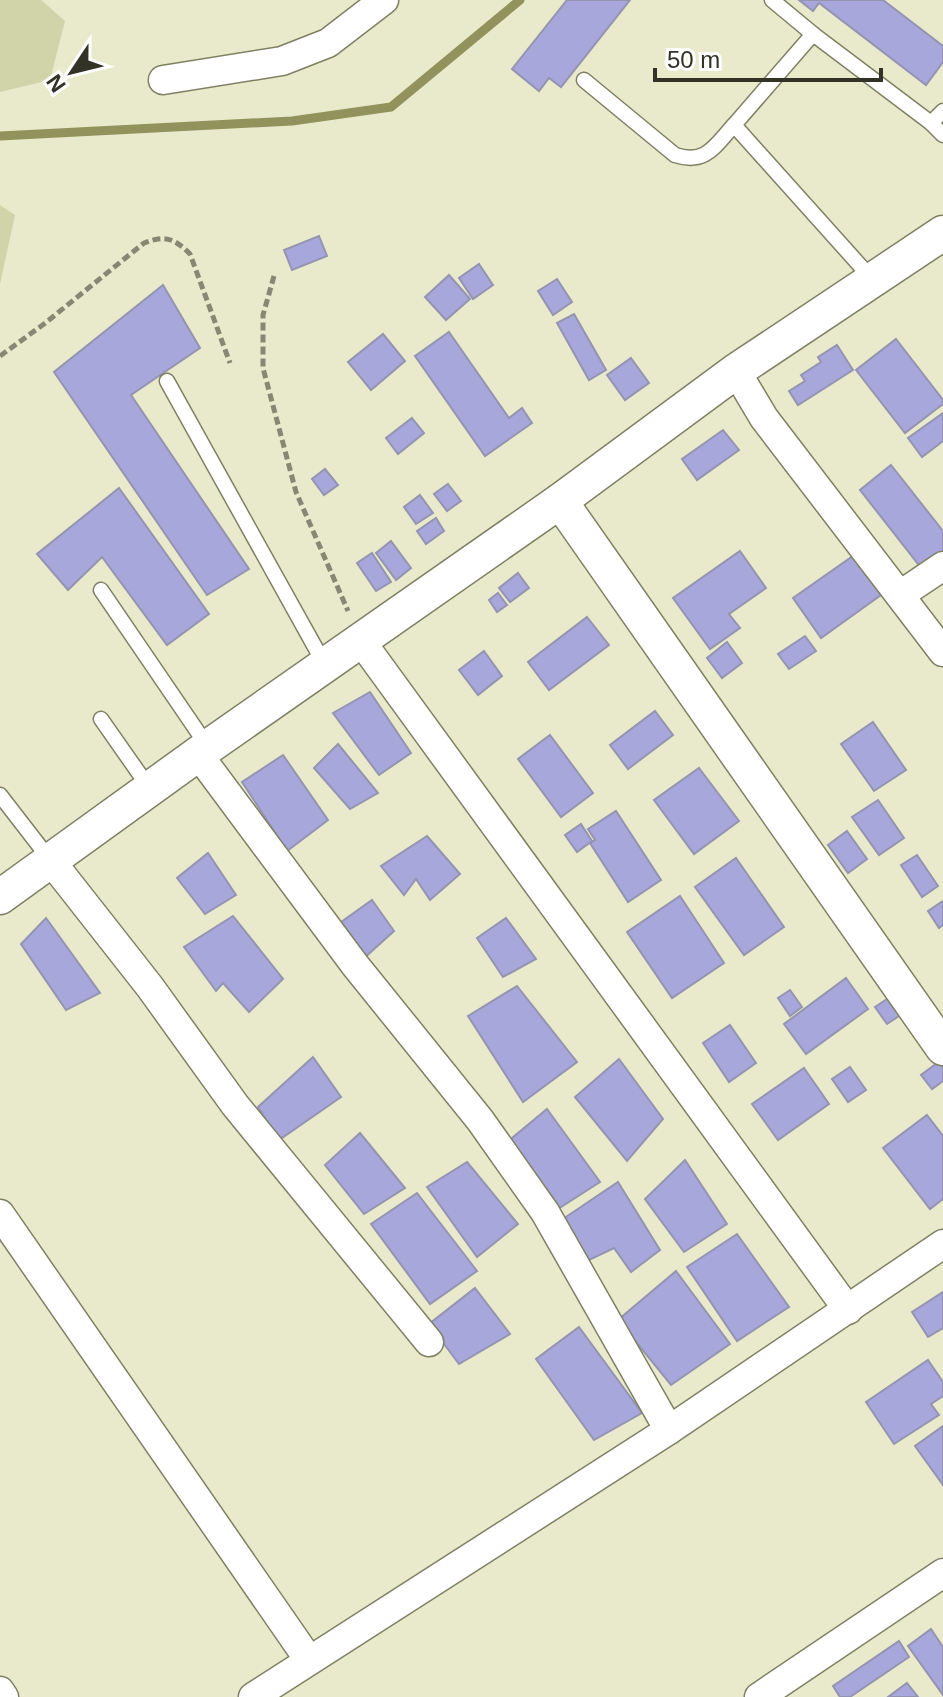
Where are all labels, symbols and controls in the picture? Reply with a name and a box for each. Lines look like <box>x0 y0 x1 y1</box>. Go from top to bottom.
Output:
north arrow <box>32 32 112 112</box>
scale bar <box>655 32 881 82</box>
text: 50 m <box>667 46 720 73</box>
text: N <box>41 70 71 97</box>

